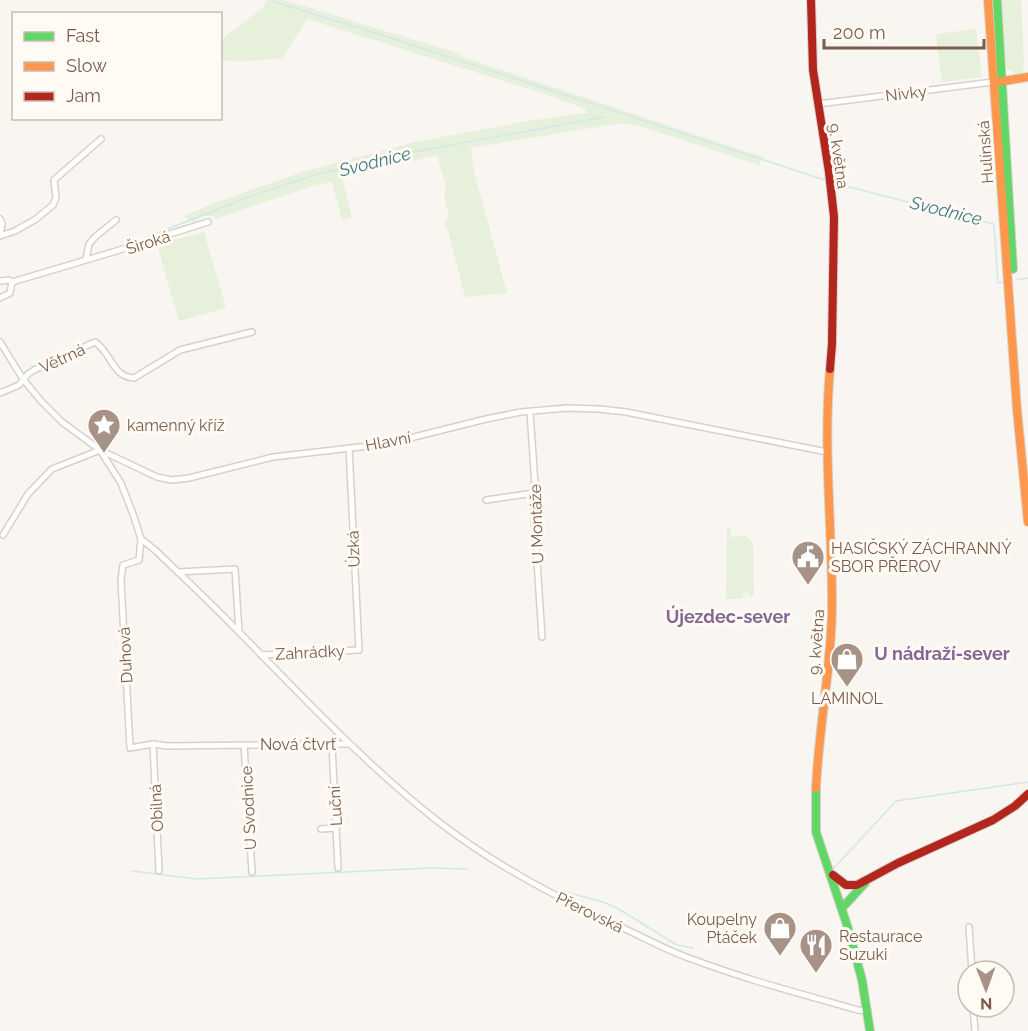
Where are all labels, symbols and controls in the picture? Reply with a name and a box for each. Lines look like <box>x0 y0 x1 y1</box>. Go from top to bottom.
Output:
legend <box>12 12 222 120</box>
scale bar <box>824 12 984 50</box>
text: 200 m <box>833 22 886 43</box>
text: Fast <box>66 25 100 46</box>
text: Slow <box>66 55 107 76</box>
street label: Nivky <box>884 81 928 105</box>
text: Jam <box>66 85 101 106</box>
street label: Hulínská <box>974 120 997 184</box>
street label: 9. května <box>825 122 853 190</box>
water label: Svodnice <box>336 142 413 181</box>
water label: Svodnice <box>907 191 984 230</box>
street label: Široká <box>123 225 173 259</box>
street label: Větrná <box>36 340 88 377</box>
place icon: kamenný kříž <box>86 407 122 454</box>
place label: kamenný kříž <box>127 416 225 435</box>
street label: Hlavní <box>364 428 413 455</box>
street label: U Montáže <box>526 484 547 564</box>
street label: Úzká <box>342 530 364 568</box>
place label: HASIČSKÝ ZÁCHRANNÝ SBOR PŘEROV <box>831 538 1012 576</box>
public building icon: HASIČSKÝ ZÁCHRANNÝ SBOR PŘEROV <box>790 539 826 586</box>
district label: Újezdec-sever <box>666 605 790 627</box>
street label: 9. května <box>805 608 828 676</box>
street label: Duhová <box>115 626 136 684</box>
street label: Zahrádky <box>275 641 346 664</box>
shop icon: LAMINOL <box>829 641 865 688</box>
district label: U nádraží-sever <box>874 643 1010 664</box>
place label: LAMINOL <box>811 689 884 708</box>
street label: Nová čtvrť <box>260 735 337 754</box>
street label: U Svodnice <box>237 765 260 851</box>
street label: Obilná <box>146 784 167 832</box>
street label: Luční <box>325 785 346 827</box>
street label: Přerovská <box>553 888 627 937</box>
place label: Koupelny Ptáček <box>687 910 758 947</box>
shop icon: Koupelny Ptáček <box>762 910 798 957</box>
restaurant icon: Restaurace Suzuki <box>798 927 834 974</box>
place label: Restaurace Suzuki <box>839 927 922 964</box>
north arrow <box>956 959 1016 1019</box>
text: N <box>980 994 993 1013</box>

